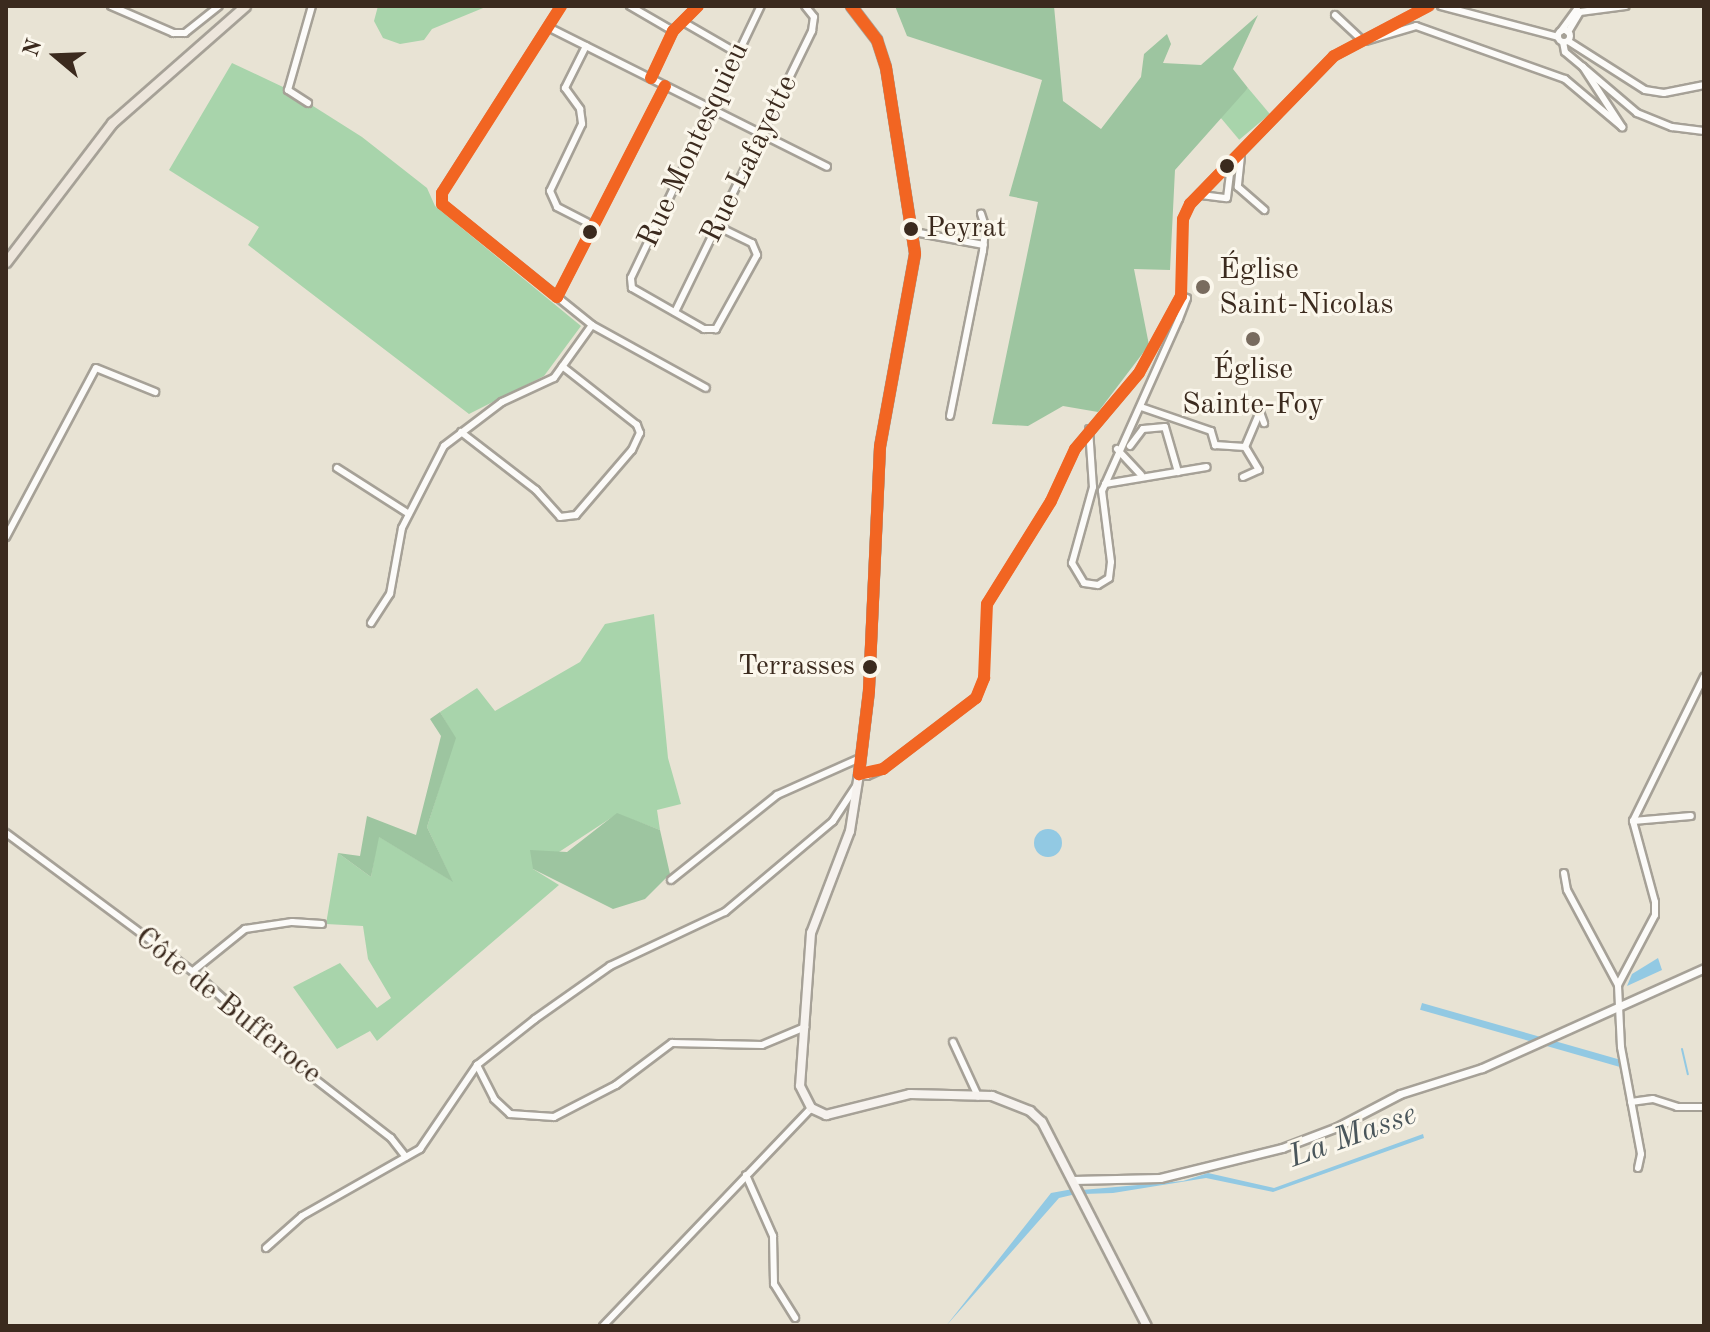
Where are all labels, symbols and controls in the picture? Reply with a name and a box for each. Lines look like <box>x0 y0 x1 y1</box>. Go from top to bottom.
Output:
north arrow <box>16 16 96 96</box>
text: N <box>20 37 46 60</box>
street label: Rue Montesquieu <box>631 37 757 253</box>
street label: Rue Lafayette <box>694 69 806 249</box>
unlabelled marker <box>1219 158 1235 174</box>
place label: Peyrat <box>926 212 1006 246</box>
marker: Peyrat <box>903 221 919 237</box>
unlabelled marker <box>582 224 598 240</box>
place label: Église Saint-Nicolas <box>1219 252 1393 322</box>
marker: Église Saint-Nicolas <box>1194 278 1212 296</box>
marker: Église Sainte-Foy <box>1244 330 1262 348</box>
place label: Église Sainte-Foy <box>1182 352 1324 422</box>
place label: Terrasses <box>738 650 855 684</box>
marker: Terrasses <box>862 659 878 675</box>
street label: Côte de Bufferoce <box>127 920 329 1092</box>
water label: La Masse <box>1284 1096 1422 1178</box>

